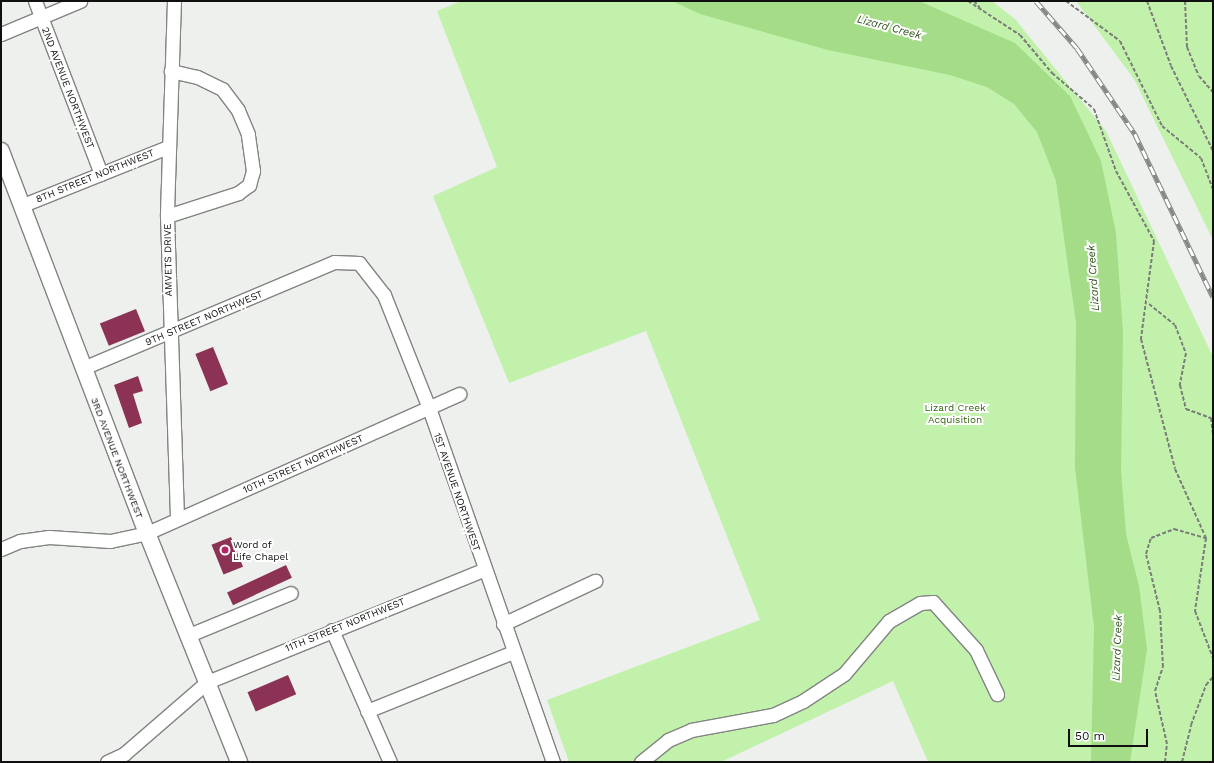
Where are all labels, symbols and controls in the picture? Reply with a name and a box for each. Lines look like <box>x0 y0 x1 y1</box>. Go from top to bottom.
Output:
water label: Lizard Creek <box>855 13 923 43</box>
street label: 2ND AVENUE NORTHWEST <box>39 25 97 151</box>
street label: 8TH STREET NORTHWEST <box>34 147 156 205</box>
street label: AMVETS DRIVE <box>161 223 175 297</box>
water label: Lizard Creek <box>1085 245 1103 311</box>
street label: 9TH STREET NORTHWEST <box>143 288 265 348</box>
street label: 3RD AVENUE NORTHWEST <box>88 396 146 520</box>
park label: Lizard Creek Acquisition <box>924 401 986 424</box>
street label: 1ST AVENUE NORTHWEST <box>431 431 483 553</box>
street label: 10TH STREET NORTHWEST <box>241 432 365 496</box>
place label: Word of Life Chapel <box>233 538 288 562</box>
marker: Word of Life Chapel <box>220 545 230 555</box>
street label: 11TH STREET NORTHWEST <box>283 595 407 655</box>
water label: Lizard Creek <box>1110 615 1126 681</box>
scale bar <box>1070 721 1150 747</box>
text: 50 m <box>1075 729 1105 743</box>

